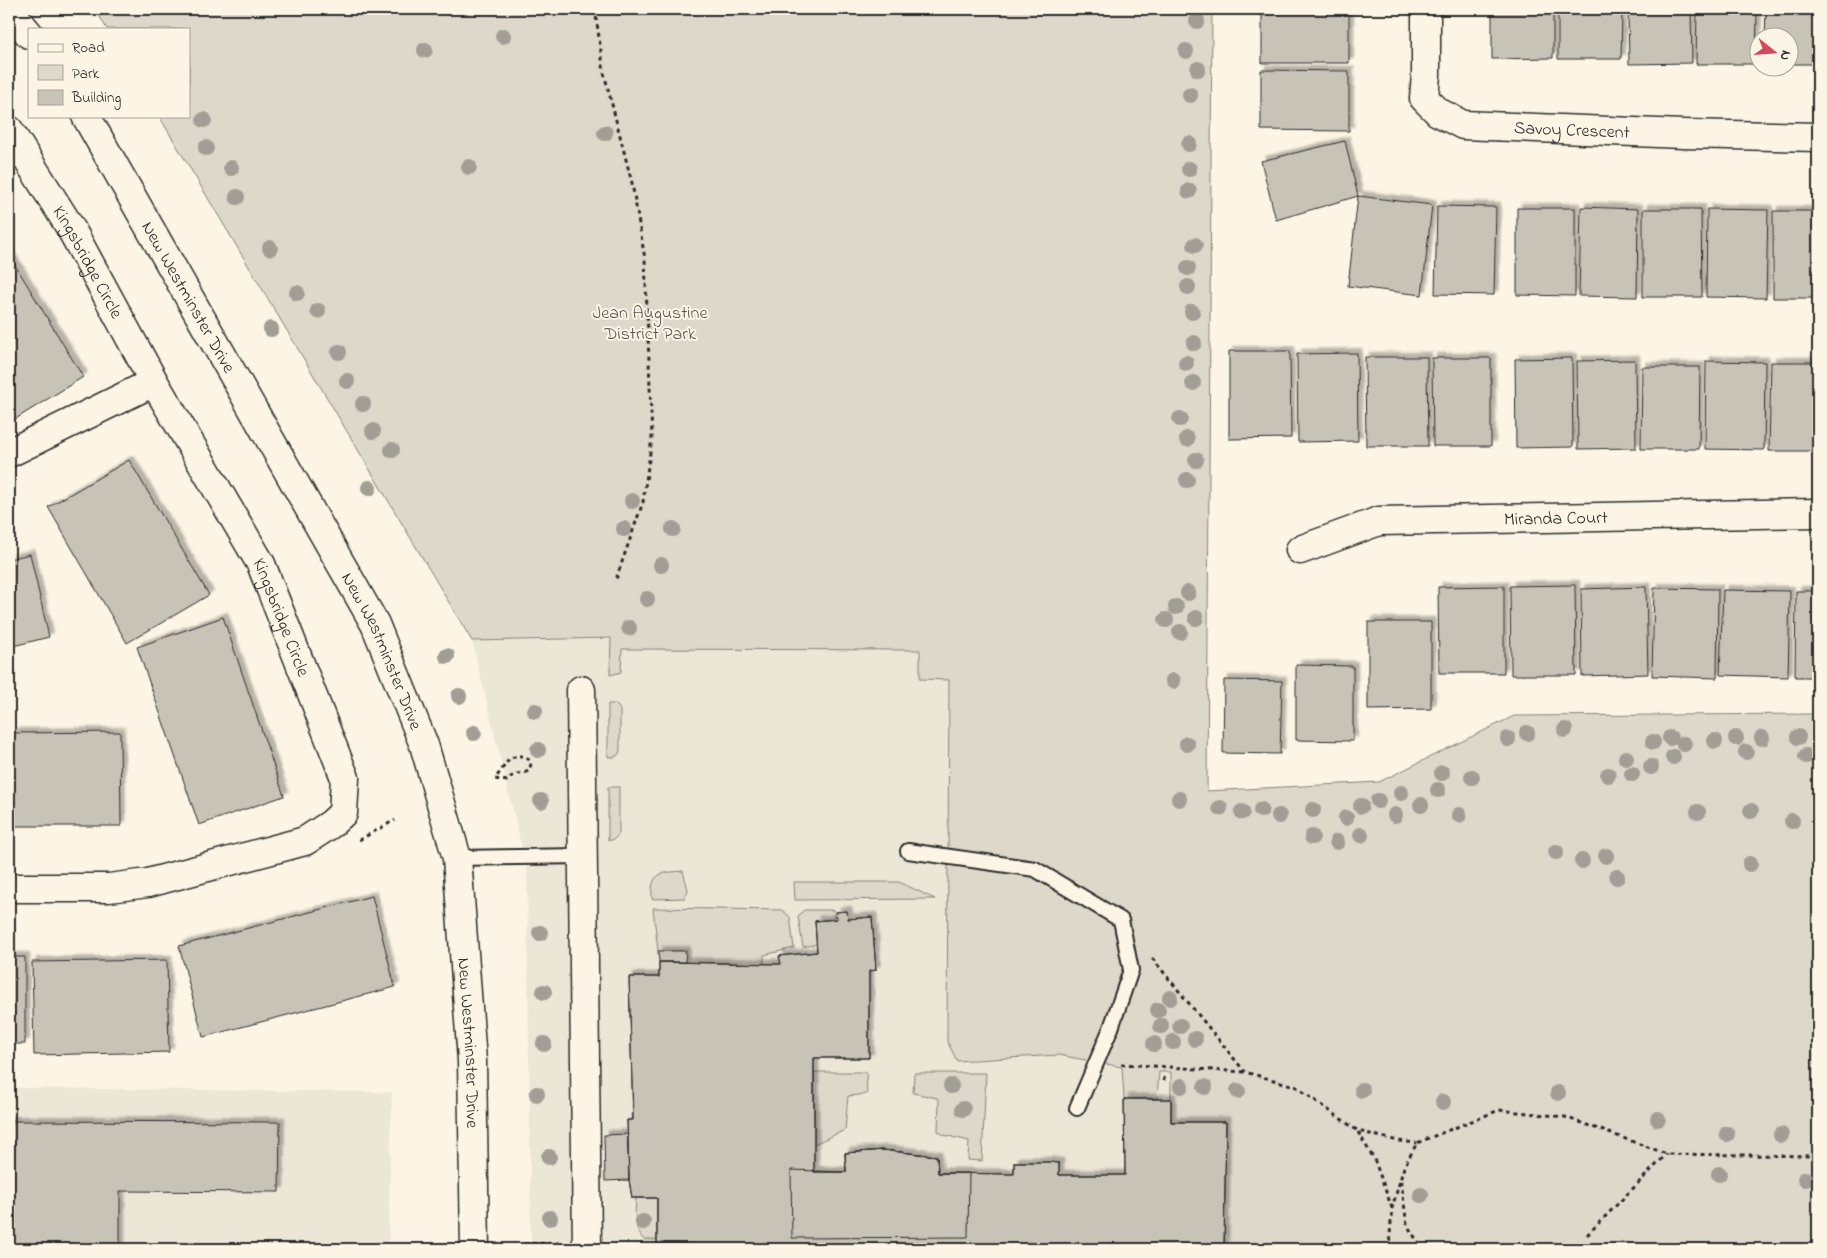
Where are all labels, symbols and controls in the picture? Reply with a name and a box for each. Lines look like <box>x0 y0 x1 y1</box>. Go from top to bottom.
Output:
legend <box>28 28 190 118</box>
north arrow <box>1750 28 1800 78</box>
text: Road <box>72 37 105 59</box>
text: N <box>1774 48 1796 63</box>
text: Park <box>72 63 100 85</box>
text: Building <box>71 87 121 110</box>
street label: Savoy Crescent <box>1513 116 1630 147</box>
street label: Kingsbridge Circle <box>45 202 129 325</box>
street label: New Westminster Drive <box>134 217 241 379</box>
park label: Jean Augustine District Park <box>592 301 708 348</box>
street label: Miranda Court <box>1504 506 1608 534</box>
street label: Kingsbridge Circle <box>245 554 315 682</box>
street label: New Westminster Drive <box>333 568 428 735</box>
street label: New Westminster Drive <box>449 957 484 1129</box>

